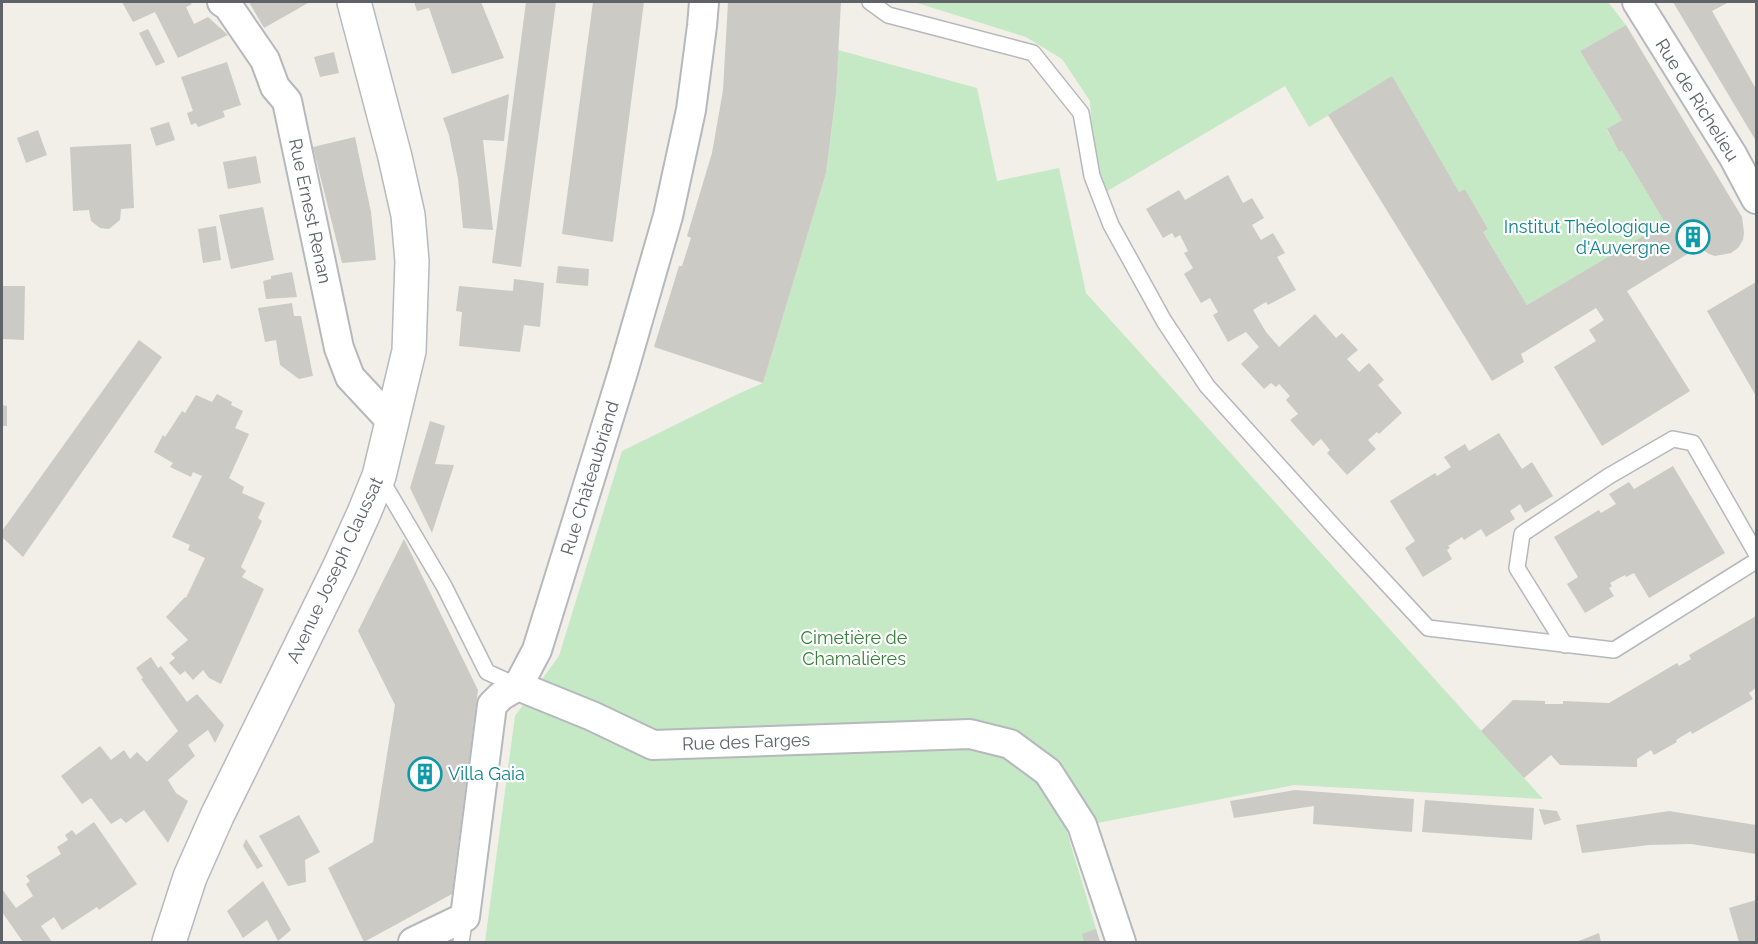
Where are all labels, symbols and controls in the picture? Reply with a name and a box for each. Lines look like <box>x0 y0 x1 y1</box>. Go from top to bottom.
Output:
street label: Rue de Richelieu <box>1651 35 1744 165</box>
street label: Rue Ernest Renan <box>285 136 336 285</box>
place label: Institut Théologique d'Auvergne <box>1504 216 1670 258</box>
building icon: Institut Théologique d'Auvergne <box>1675 219 1711 255</box>
street label: Rue Châteaubriand <box>556 398 623 557</box>
street label: Avenue Joseph Claussat <box>282 473 387 666</box>
park label: Cimetière de Chamalières <box>801 627 908 669</box>
street label: Rue des Farges <box>682 729 811 754</box>
building icon: Villa Gaia <box>407 756 443 792</box>
place label: Villa Gaia <box>448 763 525 784</box>

